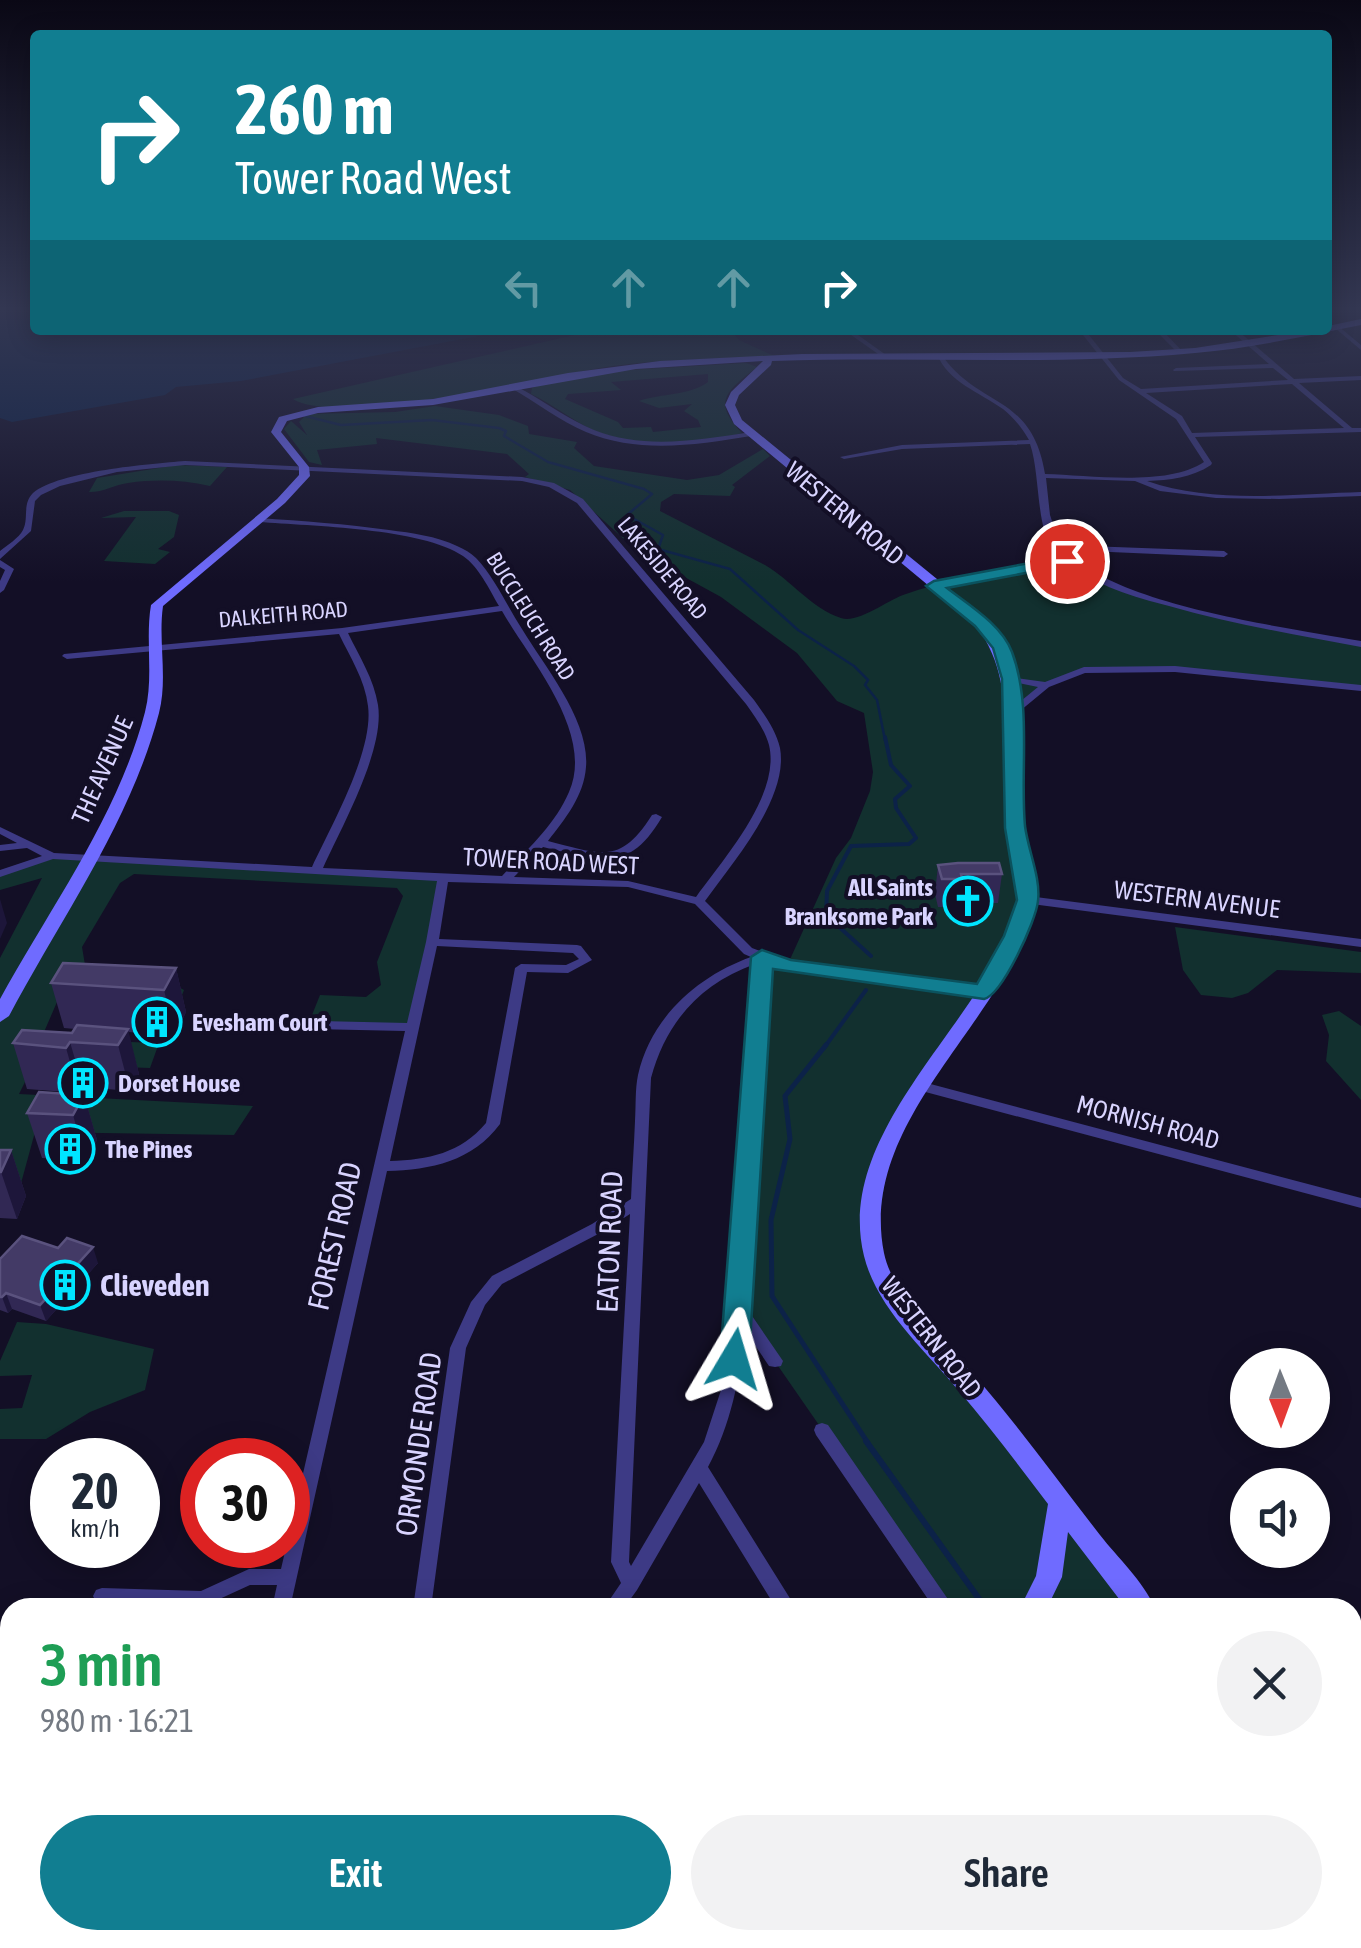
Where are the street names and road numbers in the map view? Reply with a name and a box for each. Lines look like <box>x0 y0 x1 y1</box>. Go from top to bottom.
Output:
street label: WESTERN ROAD <box>781 456 909 570</box>
street label: LAKESIDE ROAD <box>613 511 713 625</box>
street label: BUCCLEUCH ROAD <box>481 547 581 685</box>
street label: DALKEITH ROAD <box>217 595 349 633</box>
street label: THE AVENUE <box>66 712 138 828</box>
street label: TOWER ROAD WEST <box>462 842 640 880</box>
street label: WESTERN AVENUE <box>1113 875 1282 923</box>
street label: MORNISH ROAD <box>1074 1090 1222 1154</box>
street label: FOREST ROAD <box>300 1159 368 1313</box>
street label: EATON ROAD <box>590 1170 628 1314</box>
street label: WESTERN ROAD <box>876 1271 988 1403</box>
street label: ORMONDE ROAD <box>388 1350 448 1538</box>

